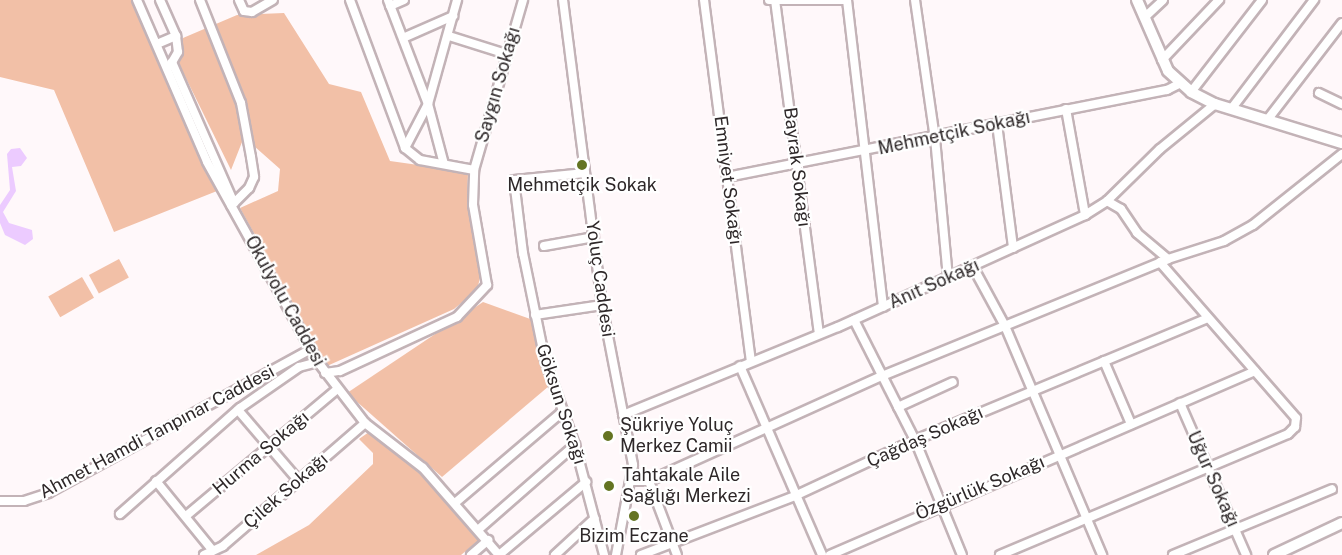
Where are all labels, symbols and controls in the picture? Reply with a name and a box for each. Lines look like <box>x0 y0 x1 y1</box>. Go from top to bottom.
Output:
street label: Saygın Sokağı <box>471 25 525 145</box>
street label: Bayrak Sokağı <box>779 106 815 228</box>
street label: Mehmetçik Sokağı <box>876 106 1032 160</box>
street label: Emniyet Sokağı <box>709 114 747 246</box>
marker: Mehmetçik Sokak <box>575 158 589 172</box>
place label: Mehmetçik Sokak <box>507 174 657 196</box>
street label: Yoluç Caddesi <box>581 219 619 339</box>
street label: Okulyolu Caddesi <box>240 232 330 370</box>
street label: Anıt Sokağı <box>886 255 982 313</box>
street label: Göksun Sokağı <box>531 341 591 467</box>
street label: Ahmet Hamdi Tanpınar Caddesi <box>36 361 278 503</box>
street label: Çağdaş Sokağı <box>864 402 986 472</box>
street label: Hurma Sokağı <box>209 407 313 499</box>
place label: Şükriye Yoluç Merkez Camii <box>620 415 734 458</box>
street label: Uğur Sokağı <box>1182 428 1244 530</box>
marker: Şükriye Yoluç Merkez Camii <box>601 429 615 443</box>
street label: Çilek Sokağı <box>240 449 332 533</box>
street label: Özgürlük Sokağı <box>912 451 1048 525</box>
place label: Tahtakale Aile Sağlığı Merkezi <box>622 465 751 508</box>
marker: Tahtakale Aile Sağlığı Merkezi <box>600 477 618 495</box>
marker: Bizim Eczane <box>627 509 641 523</box>
place label: Bizim Eczane <box>579 525 689 547</box>

